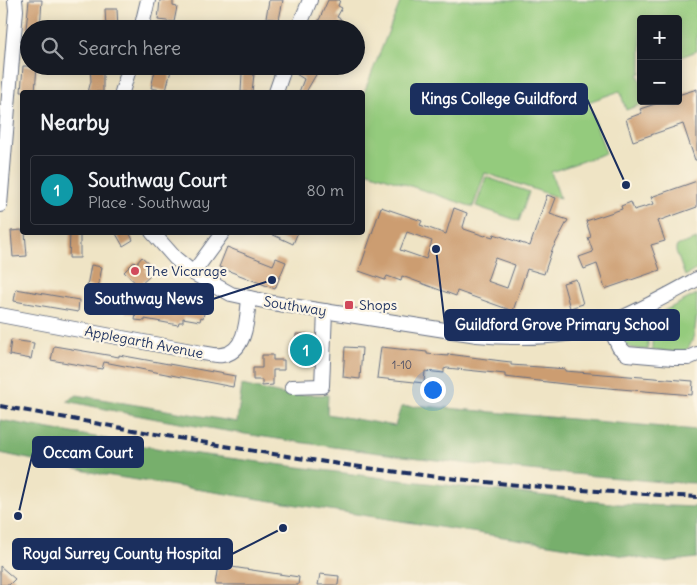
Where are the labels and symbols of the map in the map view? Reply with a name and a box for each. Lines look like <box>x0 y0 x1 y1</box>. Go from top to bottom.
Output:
callout: Kings College Guildford <box>411 84 587 114</box>
text: Kings College Guildford <box>421 89 577 109</box>
place label: The Vicarage <box>145 262 227 280</box>
marker: The Vicarage <box>129 265 141 277</box>
callout: Southway News <box>85 284 213 314</box>
text: Southway News <box>95 289 203 309</box>
street label: Southway <box>262 292 328 320</box>
place label: Shops <box>359 296 397 314</box>
marker: Shops <box>343 299 355 311</box>
callout: Guildford Grove Primary School <box>445 310 679 340</box>
text: Guildford Grove Primary School <box>455 315 669 335</box>
street label: Applegarth Avenue <box>83 322 205 362</box>
pin: 1 <box>290 331 322 369</box>
house number: 1-10 <box>392 358 412 372</box>
your location <box>420 377 446 403</box>
callout: Occam Court <box>33 437 143 467</box>
text: Occam Court <box>43 443 134 462</box>
callout: Royal Surrey County Hospital <box>13 539 232 569</box>
text: Royal Surrey County Hospital <box>23 544 221 564</box>

